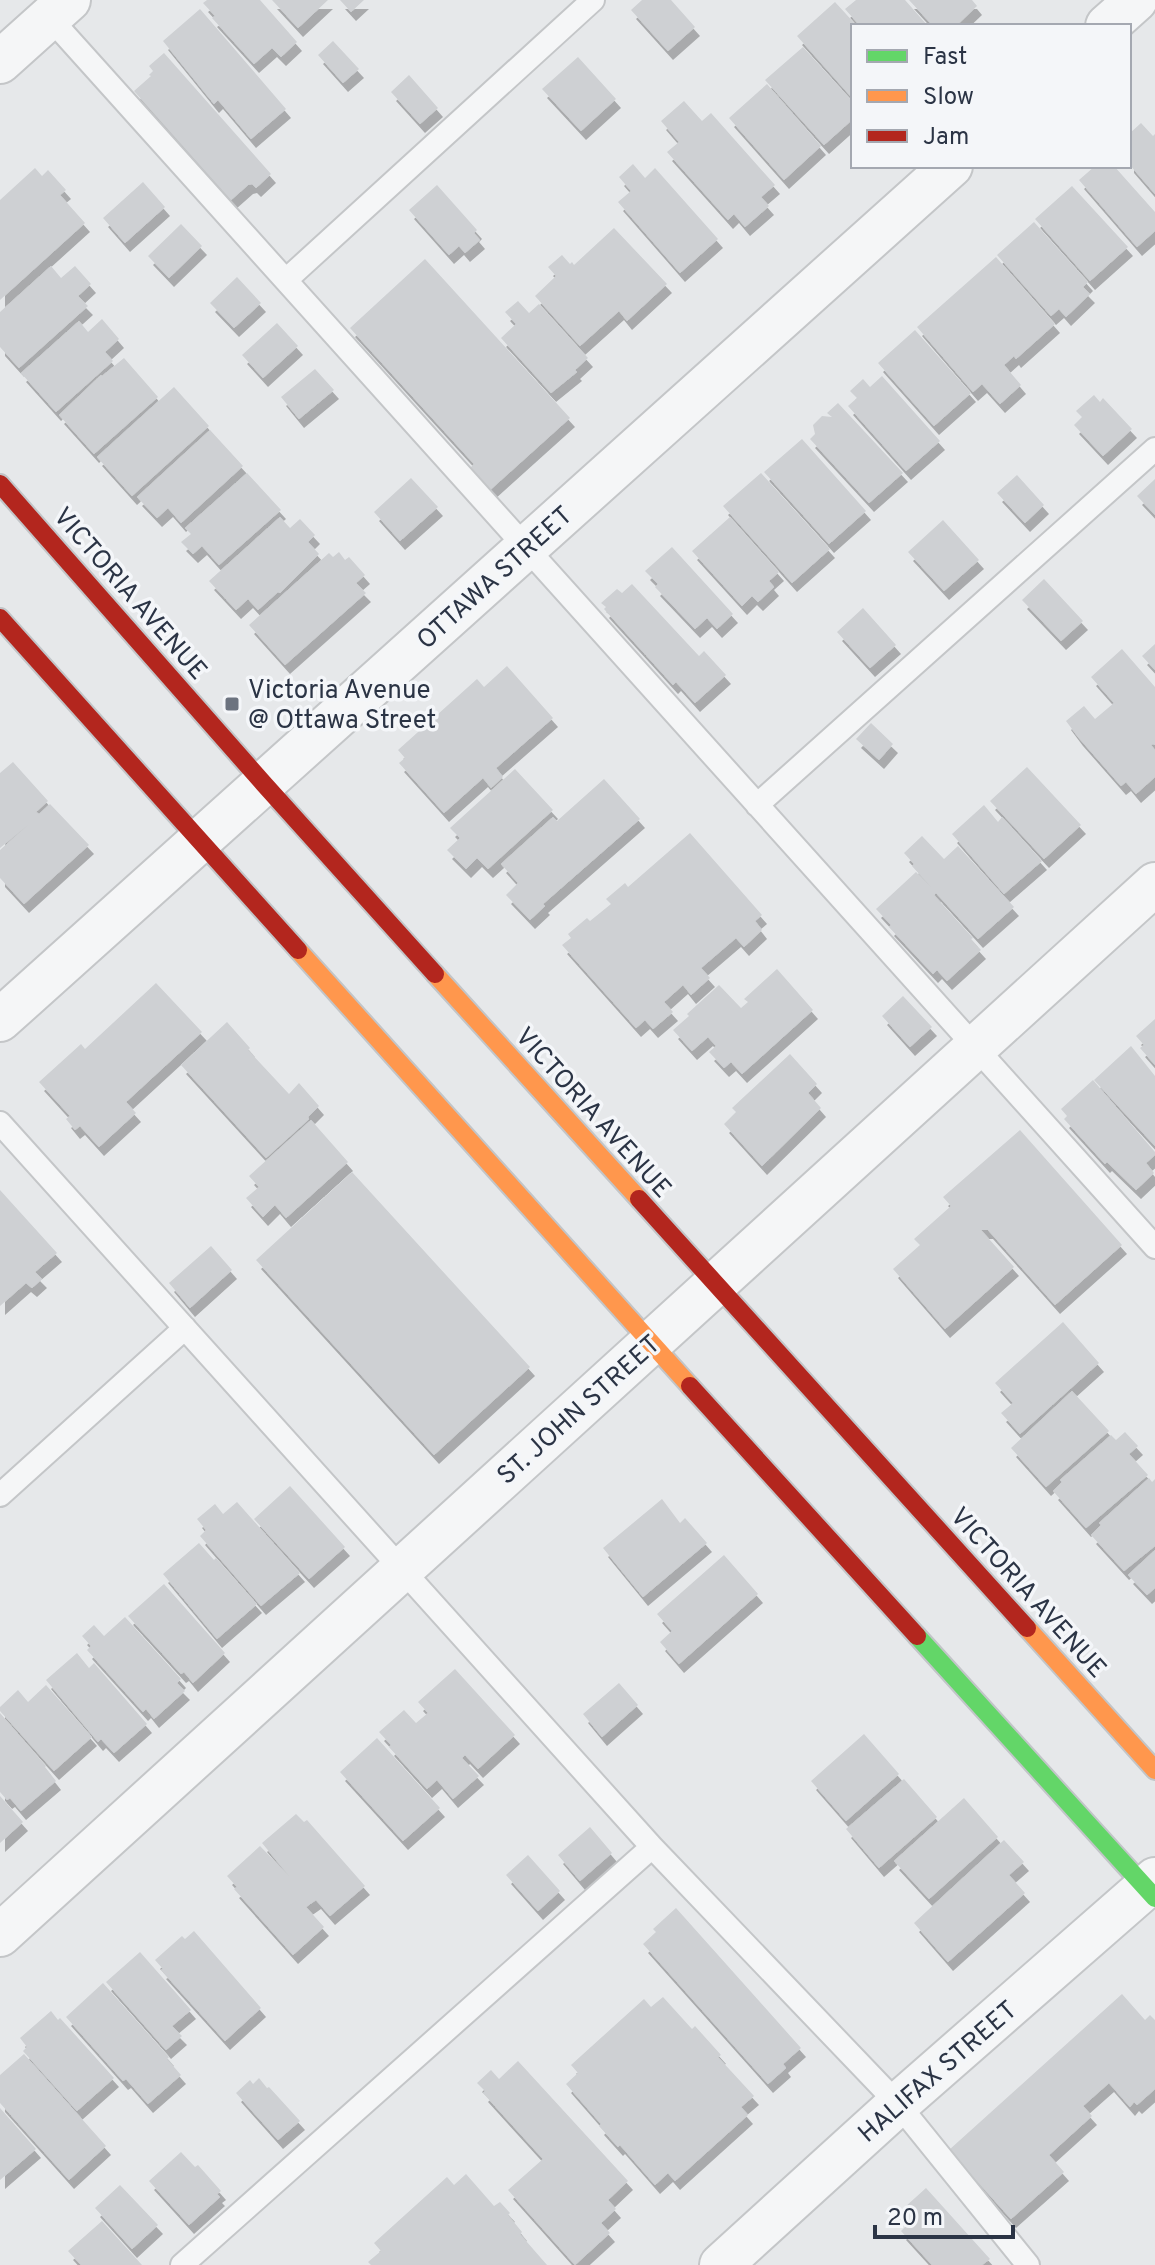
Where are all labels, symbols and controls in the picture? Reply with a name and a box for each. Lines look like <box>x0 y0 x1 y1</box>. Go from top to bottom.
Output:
legend <box>851 24 1131 168</box>
text: Fast <box>923 43 967 73</box>
text: Slow <box>923 83 974 113</box>
text: Jam <box>923 123 969 153</box>
street label: OTTAWA STREET <box>411 500 581 658</box>
street label: VICTORIA AVENUE <box>45 501 213 688</box>
place label: Victoria Avenue @ Ottawa Street <box>248 675 436 738</box>
marker: Victoria Avenue @ Ottawa Street <box>223 695 241 713</box>
street label: VICTORIA AVENUE <box>507 1021 678 1206</box>
street label: ST. JOHN STREET <box>491 1329 668 1493</box>
street label: VICTORIA AVENUE <box>942 1501 1113 1686</box>
street label: HALIFAX STREET <box>852 1995 1025 2151</box>
scale bar <box>875 2189 1013 2239</box>
text: 20 m <box>887 2204 943 2234</box>

